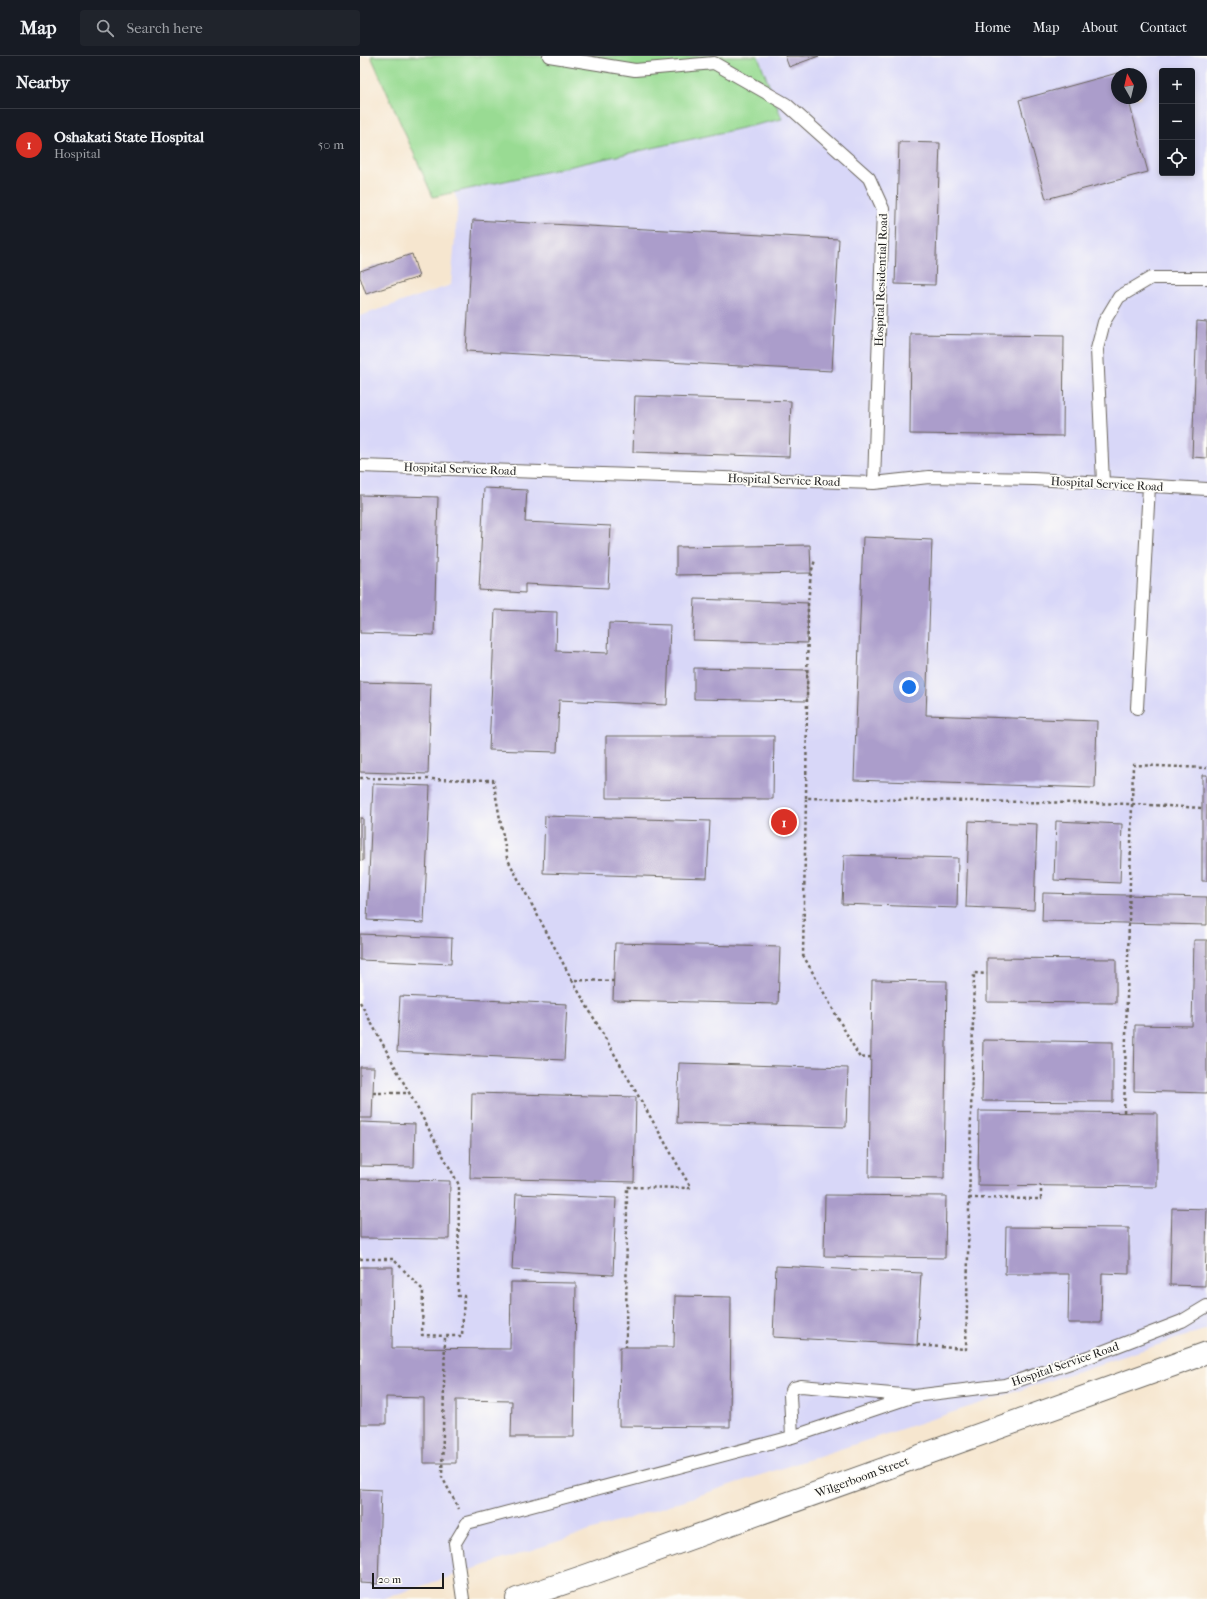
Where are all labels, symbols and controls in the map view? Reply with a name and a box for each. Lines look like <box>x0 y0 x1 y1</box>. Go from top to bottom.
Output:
search box <box>80 10 360 46</box>
text: Map <box>20 17 56 39</box>
icon: search <box>94 17 116 39</box>
text: Search here <box>126 19 203 37</box>
text: Home <box>974 19 1011 36</box>
text: Map <box>1033 19 1060 36</box>
text: About <box>1082 19 1118 36</box>
text: Contact <box>1140 19 1187 36</box>
north arrow <box>1111 68 1147 104</box>
map controls <box>1159 68 1195 176</box>
button: + <box>1159 68 1195 104</box>
text: Nearby <box>16 72 70 92</box>
button: − <box>1159 104 1195 140</box>
text: Oshakati State Hospital <box>54 128 204 146</box>
text: 1 <box>27 137 31 152</box>
text: 50 m <box>318 137 344 152</box>
button: locate <box>1159 140 1195 176</box>
text: Hospital <box>54 146 101 161</box>
street label: Hospital Residential Road <box>872 213 890 347</box>
street label: Hospital Service Road <box>403 460 517 478</box>
street label: Hospital Service Road <box>727 471 841 489</box>
street label: Hospital Service Road <box>1050 474 1164 494</box>
your location <box>899 677 919 697</box>
pin: 1 <box>771 807 797 837</box>
street label: Hospital Service Road <box>1009 1339 1121 1389</box>
street label: Wilgerboom Street <box>812 1453 911 1501</box>
scale bar <box>372 1571 444 1590</box>
text: 20 m <box>378 1573 401 1586</box>

